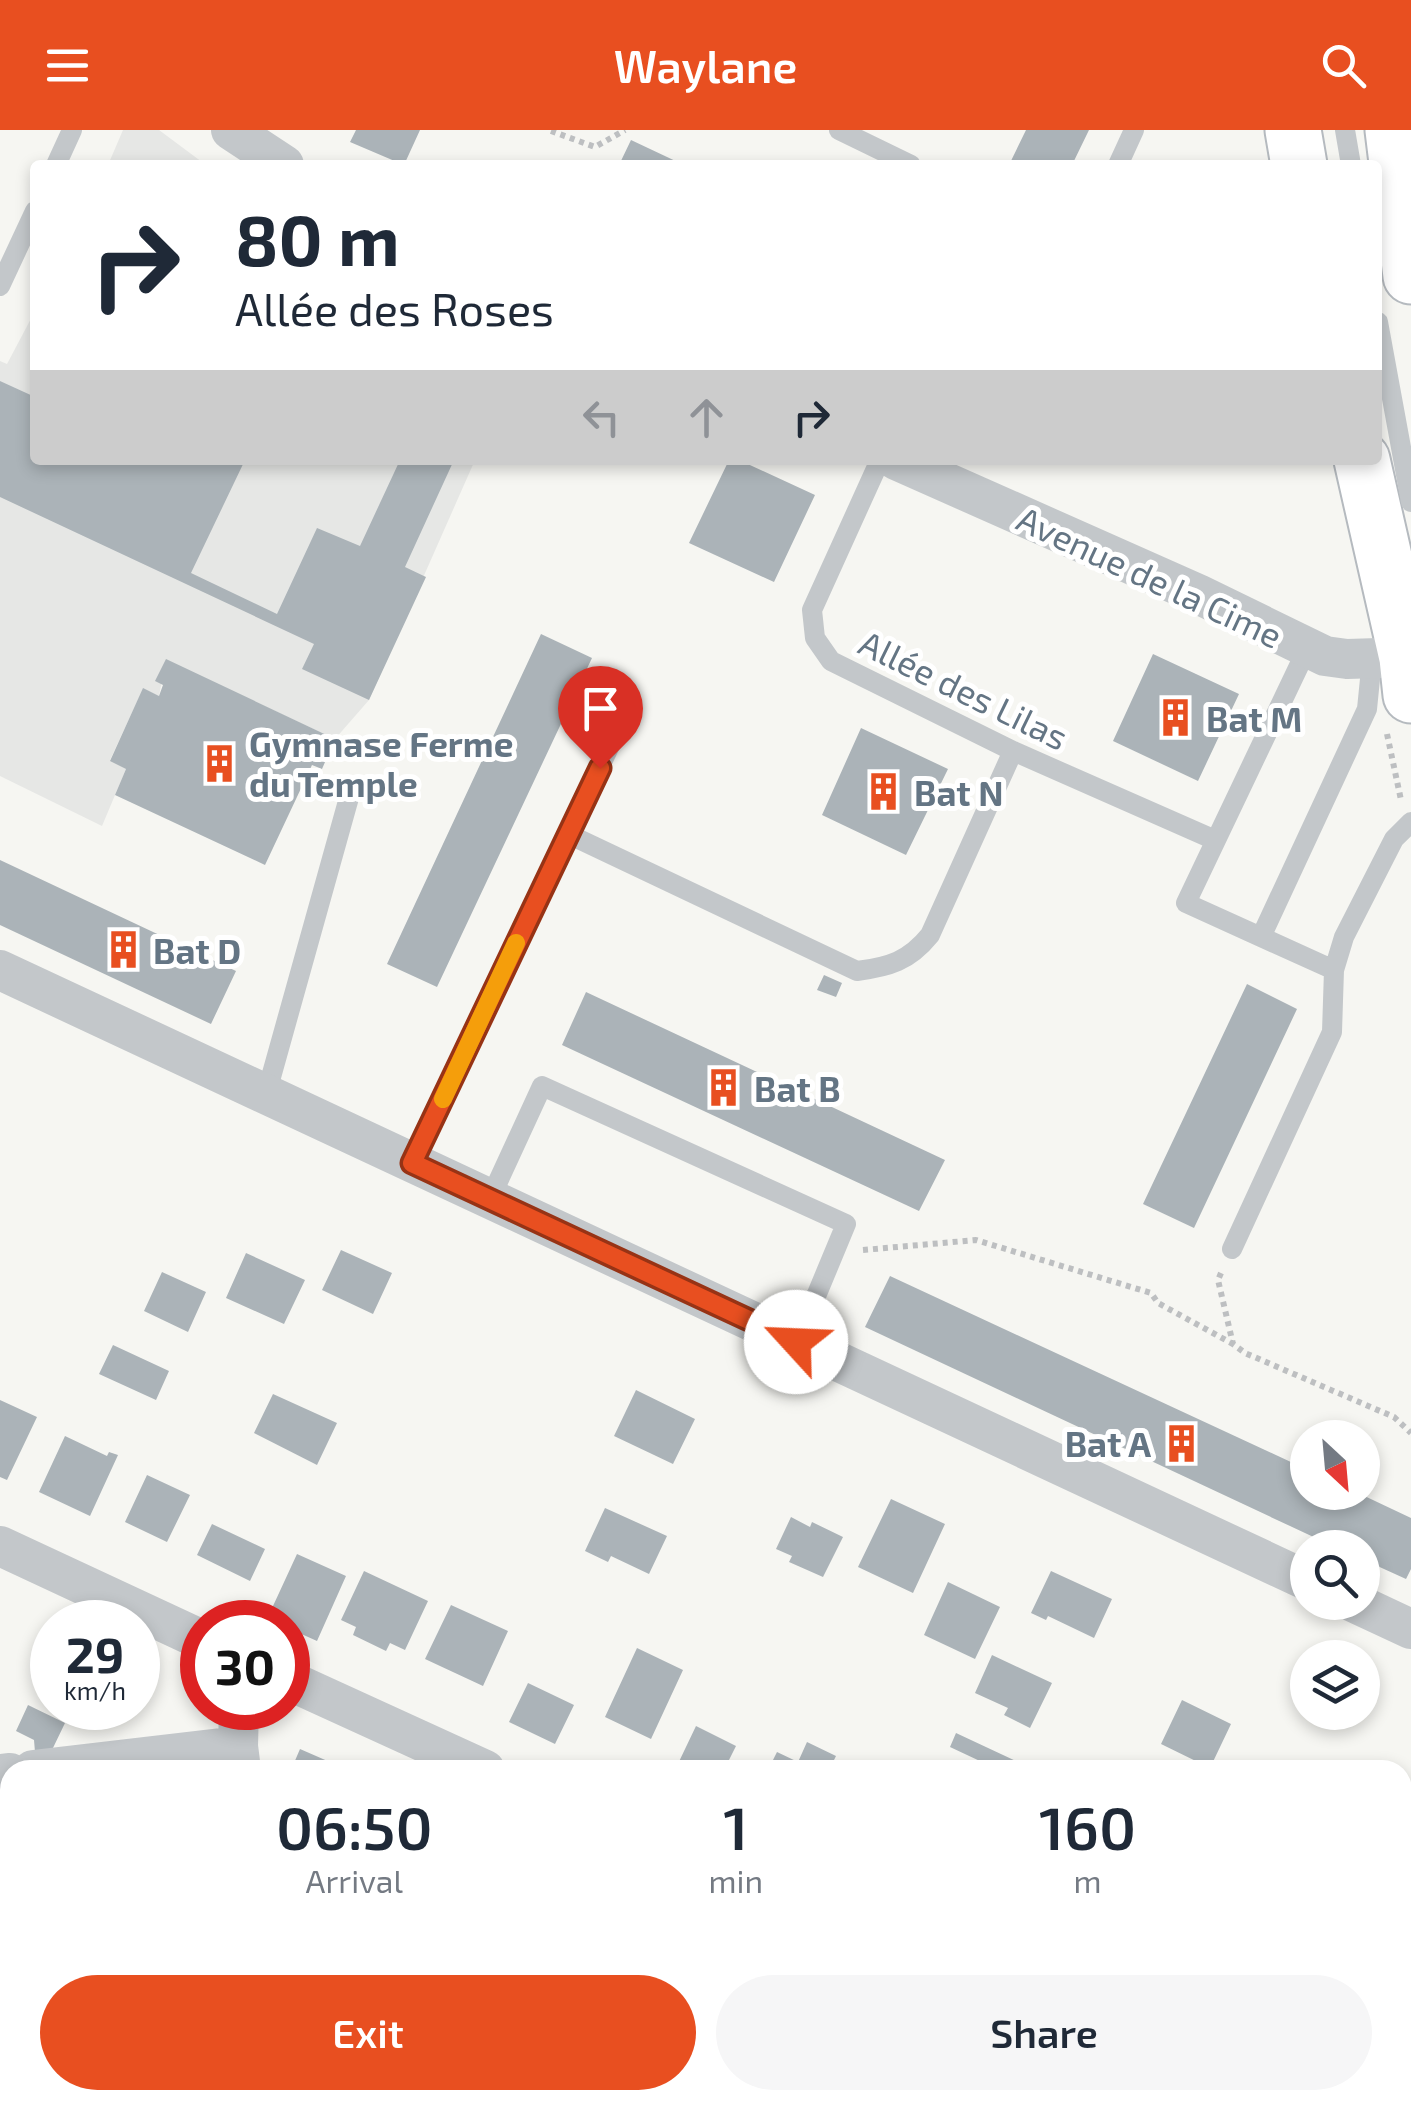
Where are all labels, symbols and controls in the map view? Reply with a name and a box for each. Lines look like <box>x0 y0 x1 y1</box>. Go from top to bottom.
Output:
icon: menu <box>40 38 95 93</box>
text: Waylane <box>614 38 797 92</box>
icon: search <box>1316 38 1371 93</box>
text: 80 m <box>235 196 400 280</box>
icon: right <box>70 200 200 330</box>
text: Allée des Roses <box>235 281 554 335</box>
icon: left <box>574 390 629 445</box>
icon: ahead <box>679 390 734 445</box>
icon: right <box>784 390 839 445</box>
street label: Avenue de la Cime <box>1011 496 1289 656</box>
street label: Allée des Lilas <box>853 620 1075 758</box>
pin <box>558 666 643 769</box>
icon: arrive <box>573 681 628 736</box>
building icon: Bat M <box>1155 697 1197 739</box>
place label: Bat M <box>1206 697 1302 739</box>
place label: Gymnase Ferme du Temple <box>249 722 513 804</box>
building icon: Gymnase Ferme du Temple <box>198 742 240 784</box>
building icon: Bat N <box>863 771 905 813</box>
place label: Bat N <box>914 771 1004 813</box>
building icon: Bat D <box>102 929 144 971</box>
place label: Bat D <box>153 929 241 971</box>
building icon: Bat B <box>703 1067 745 1109</box>
place label: Bat B <box>754 1067 841 1109</box>
position arrow <box>744 1290 848 1394</box>
north arrow <box>1290 1420 1380 1510</box>
map controls <box>1290 1420 1380 1730</box>
place label: Bat A <box>1065 1422 1151 1464</box>
building icon: Bat A <box>1160 1422 1202 1464</box>
button: search <box>1290 1530 1380 1620</box>
speed limit sign: 30 <box>180 1600 310 1730</box>
text: 29 <box>66 1623 124 1683</box>
button: layers <box>1290 1640 1380 1730</box>
text: km/h <box>64 1675 126 1705</box>
text: 06:50 <box>276 1790 433 1862</box>
text: 1 <box>723 1790 748 1862</box>
text: 160 <box>1039 1790 1136 1862</box>
text: Arrival <box>306 1861 403 1899</box>
text: min <box>709 1861 763 1899</box>
text: m <box>1074 1861 1102 1899</box>
button: Exit <box>40 1975 696 2090</box>
button: Share <box>716 1975 1372 2090</box>

